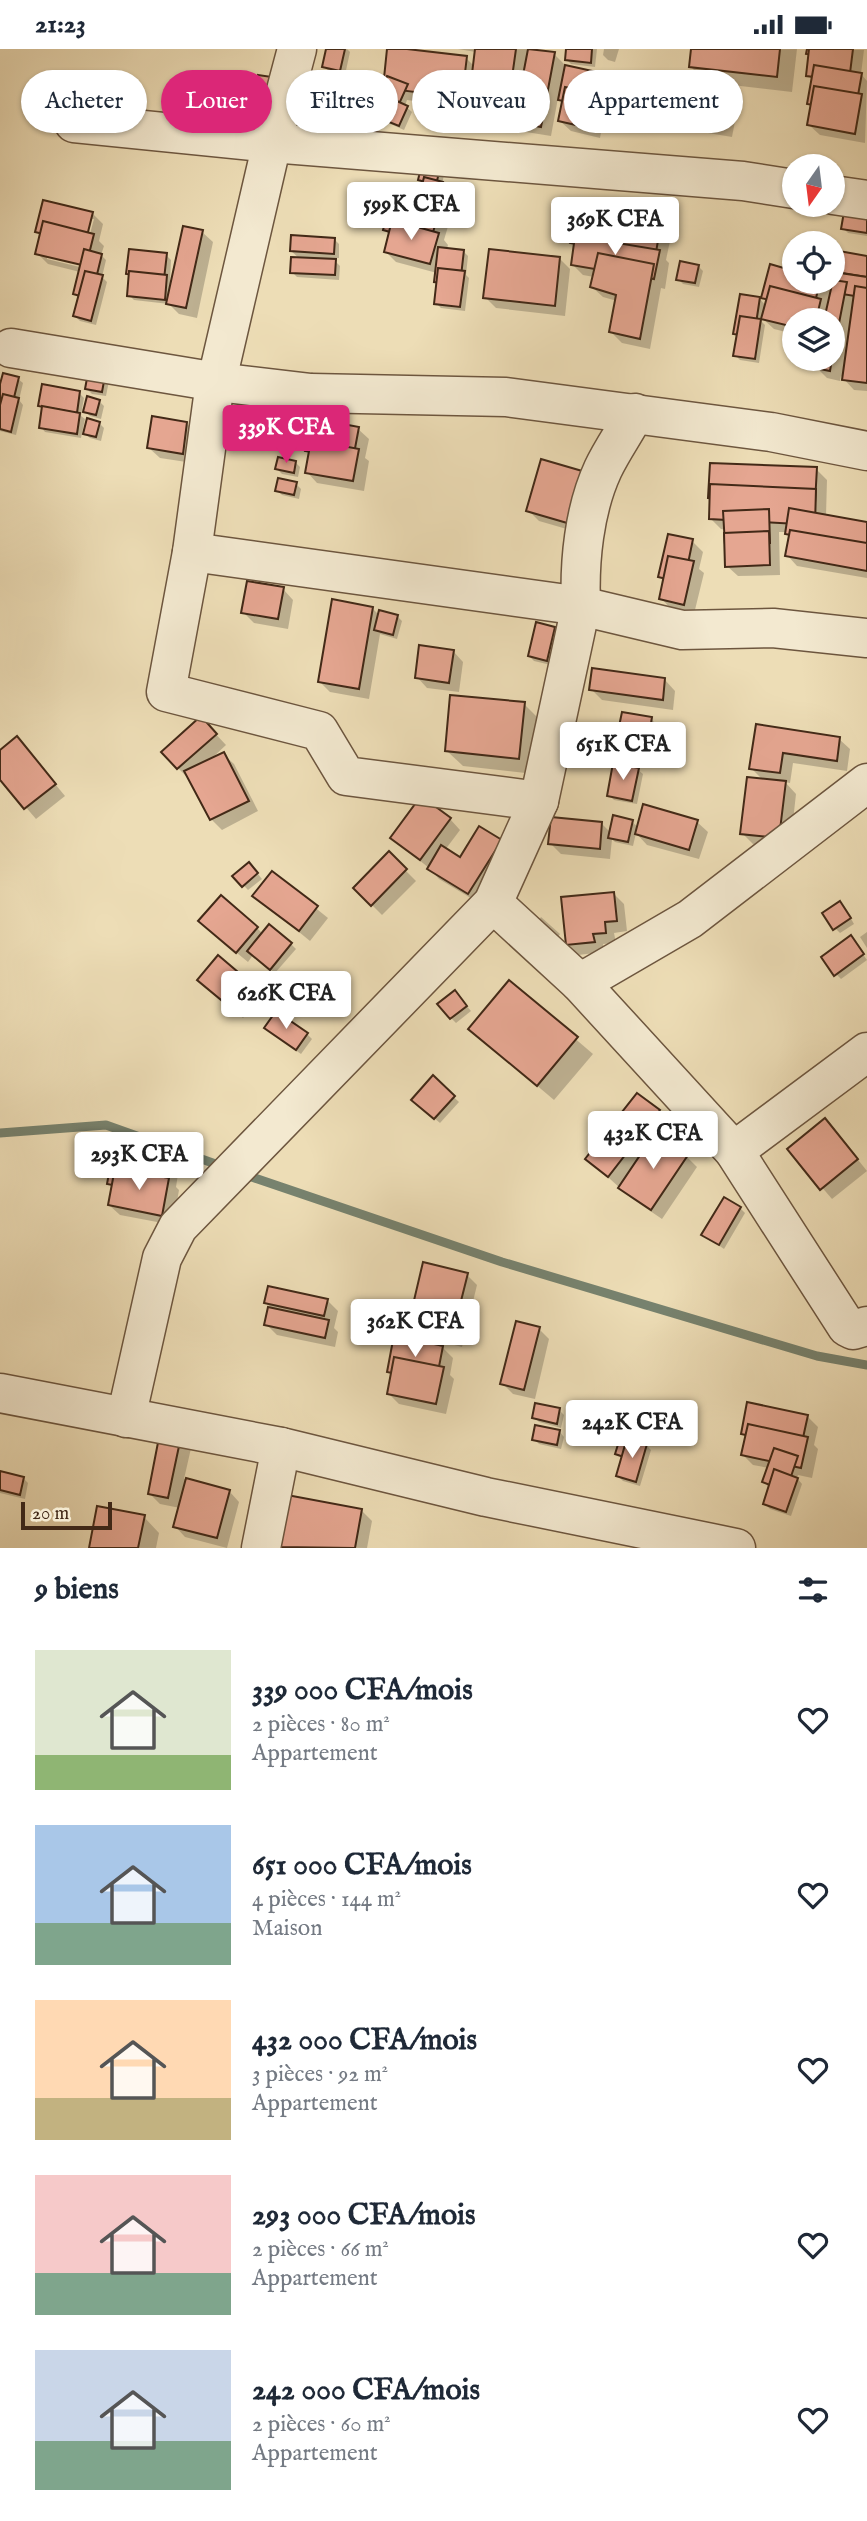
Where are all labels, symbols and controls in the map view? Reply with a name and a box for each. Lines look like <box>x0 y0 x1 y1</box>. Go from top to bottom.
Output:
text: 21:23 <box>35 8 86 41</box>
chip: Acheter <box>21 70 147 133</box>
chip: Louer <box>161 70 272 133</box>
chip: Filtres <box>286 70 398 133</box>
chip: Nouveau <box>412 70 550 133</box>
chip: Appartement <box>564 70 743 133</box>
north arrow <box>782 154 845 217</box>
map controls <box>782 154 845 371</box>
pin: 599K CFA <box>339 183 483 242</box>
text: 599K CFA <box>363 190 459 219</box>
pin: 369K CFA <box>543 197 687 257</box>
text: 369K CFA <box>567 205 663 234</box>
button: locate <box>782 231 845 294</box>
button: layers <box>782 308 845 371</box>
pin: 339K CFA <box>214 405 358 465</box>
text: 339K CFA <box>239 413 333 442</box>
pin: 651K CFA <box>551 723 695 782</box>
text: 651K CFA <box>576 730 670 759</box>
pin: 626K CFA <box>214 971 358 1031</box>
text: 626K CFA <box>237 979 335 1008</box>
pin: 432K CFA <box>581 1111 725 1171</box>
text: 432K CFA <box>604 1119 702 1148</box>
pin: 293K CFA <box>67 1133 211 1192</box>
text: 293K CFA <box>90 1140 188 1169</box>
pin: 362K CFA <box>343 1299 487 1359</box>
text: 362K CFA <box>367 1307 463 1336</box>
pin: 242K CFA <box>560 1401 704 1460</box>
text: 242K CFA <box>582 1408 682 1437</box>
scale bar <box>21 1499 112 1531</box>
text: 20 m <box>32 1502 69 1526</box>
text: 9 biens <box>35 1571 119 1609</box>
icon: filters <box>794 1571 832 1609</box>
text: 339 000 CFA/mois <box>252 1672 473 1710</box>
icon: home <box>91 1678 175 1762</box>
icon: heart <box>794 1701 832 1739</box>
text: 2 pièces · 80 m² <box>252 1710 390 1739</box>
text: Appartement <box>252 1739 378 1768</box>
text: 651 000 CFA/mois <box>252 1847 472 1885</box>
icon: home <box>91 1853 175 1937</box>
icon: heart <box>794 1876 832 1914</box>
text: 4 pièces · 144 m² <box>252 1885 401 1914</box>
text: Maison <box>252 1914 322 1943</box>
text: 432 000 CFA/mois <box>252 2022 477 2060</box>
icon: home <box>91 2028 175 2112</box>
icon: heart <box>794 2051 832 2089</box>
text: 3 pièces · 92 m² <box>252 2060 388 2089</box>
text: Appartement <box>252 2089 378 2118</box>
text: 293 000 CFA/mois <box>252 2197 476 2235</box>
icon: home <box>91 2203 175 2287</box>
icon: heart <box>794 2226 832 2264</box>
text: 2 pièces · 66 m² <box>252 2235 389 2264</box>
text: Appartement <box>252 2264 378 2293</box>
text: 242 000 CFA/mois <box>252 2372 480 2410</box>
icon: home <box>91 2378 175 2462</box>
icon: heart <box>794 2401 832 2439</box>
text: 2 pièces · 60 m² <box>252 2410 391 2439</box>
text: Appartement <box>252 2439 378 2468</box>

